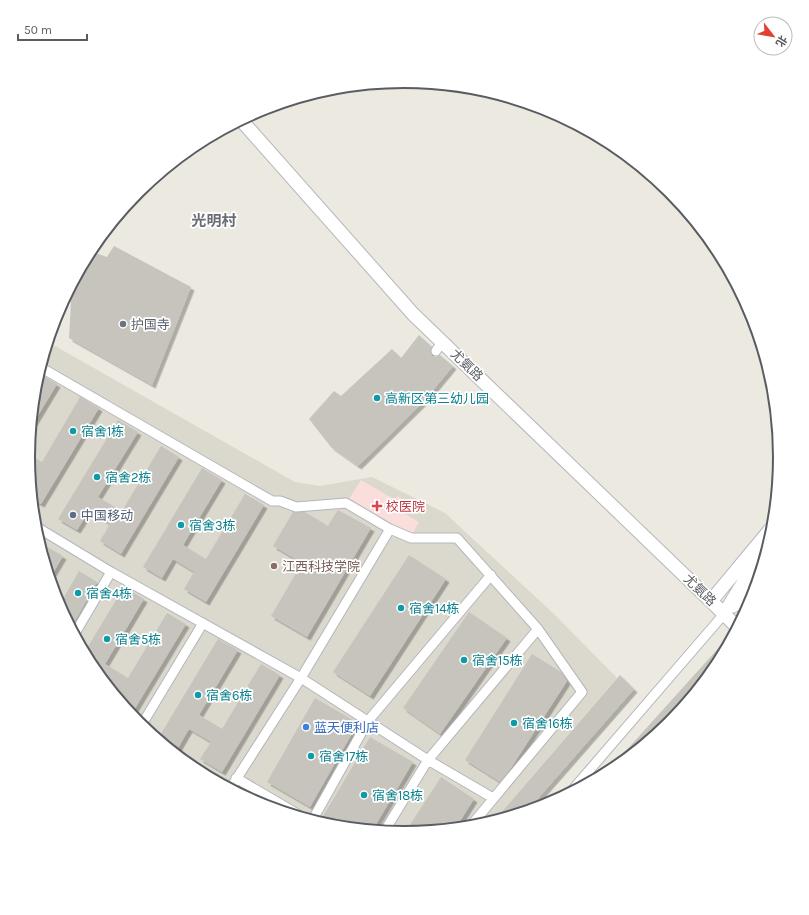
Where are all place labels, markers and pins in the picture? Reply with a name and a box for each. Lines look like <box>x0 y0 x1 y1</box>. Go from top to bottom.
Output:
place label: 护国寺 <box>131 317 170 332</box>
marker: 护国寺 <box>118 319 128 329</box>
place label: 高新区第三幼儿园 <box>385 391 489 406</box>
marker: 高新区第三幼儿园 <box>372 393 382 403</box>
place label: 宿舍1栋 <box>81 424 124 439</box>
marker: 宿舍1栋 <box>68 426 78 436</box>
place label: 宿舍2栋 <box>105 470 152 485</box>
marker: 宿舍2栋 <box>92 472 102 482</box>
place label: 校医院 <box>386 499 425 514</box>
marker: 校医院 <box>371 500 383 512</box>
place label: 中国移动 <box>81 508 133 523</box>
marker: 中国移动 <box>68 510 78 520</box>
place label: 宿舍3栋 <box>189 518 236 533</box>
marker: 宿舍3栋 <box>176 520 186 530</box>
place label: 江西科技学院 <box>282 559 360 574</box>
marker: 江西科技学院 <box>269 561 279 571</box>
place label: 宿舍4栋 <box>86 586 132 601</box>
marker: 宿舍4栋 <box>73 588 83 598</box>
place label: 宿舍14栋 <box>409 601 460 616</box>
marker: 宿舍14栋 <box>396 603 406 613</box>
place label: 宿舍5栋 <box>115 632 161 647</box>
marker: 宿舍5栋 <box>102 634 112 644</box>
place label: 宿舍15栋 <box>472 653 523 668</box>
marker: 宿舍15栋 <box>459 655 469 665</box>
place label: 宿舍6栋 <box>206 688 252 703</box>
marker: 宿舍6栋 <box>193 690 203 700</box>
place label: 宿舍16栋 <box>522 716 573 731</box>
marker: 宿舍16栋 <box>509 718 519 728</box>
place label: 蓝天便利店 <box>314 720 379 735</box>
marker: 蓝天便利店 <box>301 722 311 732</box>
place label: 宿舍17栋 <box>319 749 368 764</box>
marker: 宿舍17栋 <box>306 751 316 761</box>
place label: 宿舍18栋 <box>372 788 423 803</box>
marker: 宿舍18栋 <box>359 790 369 800</box>

